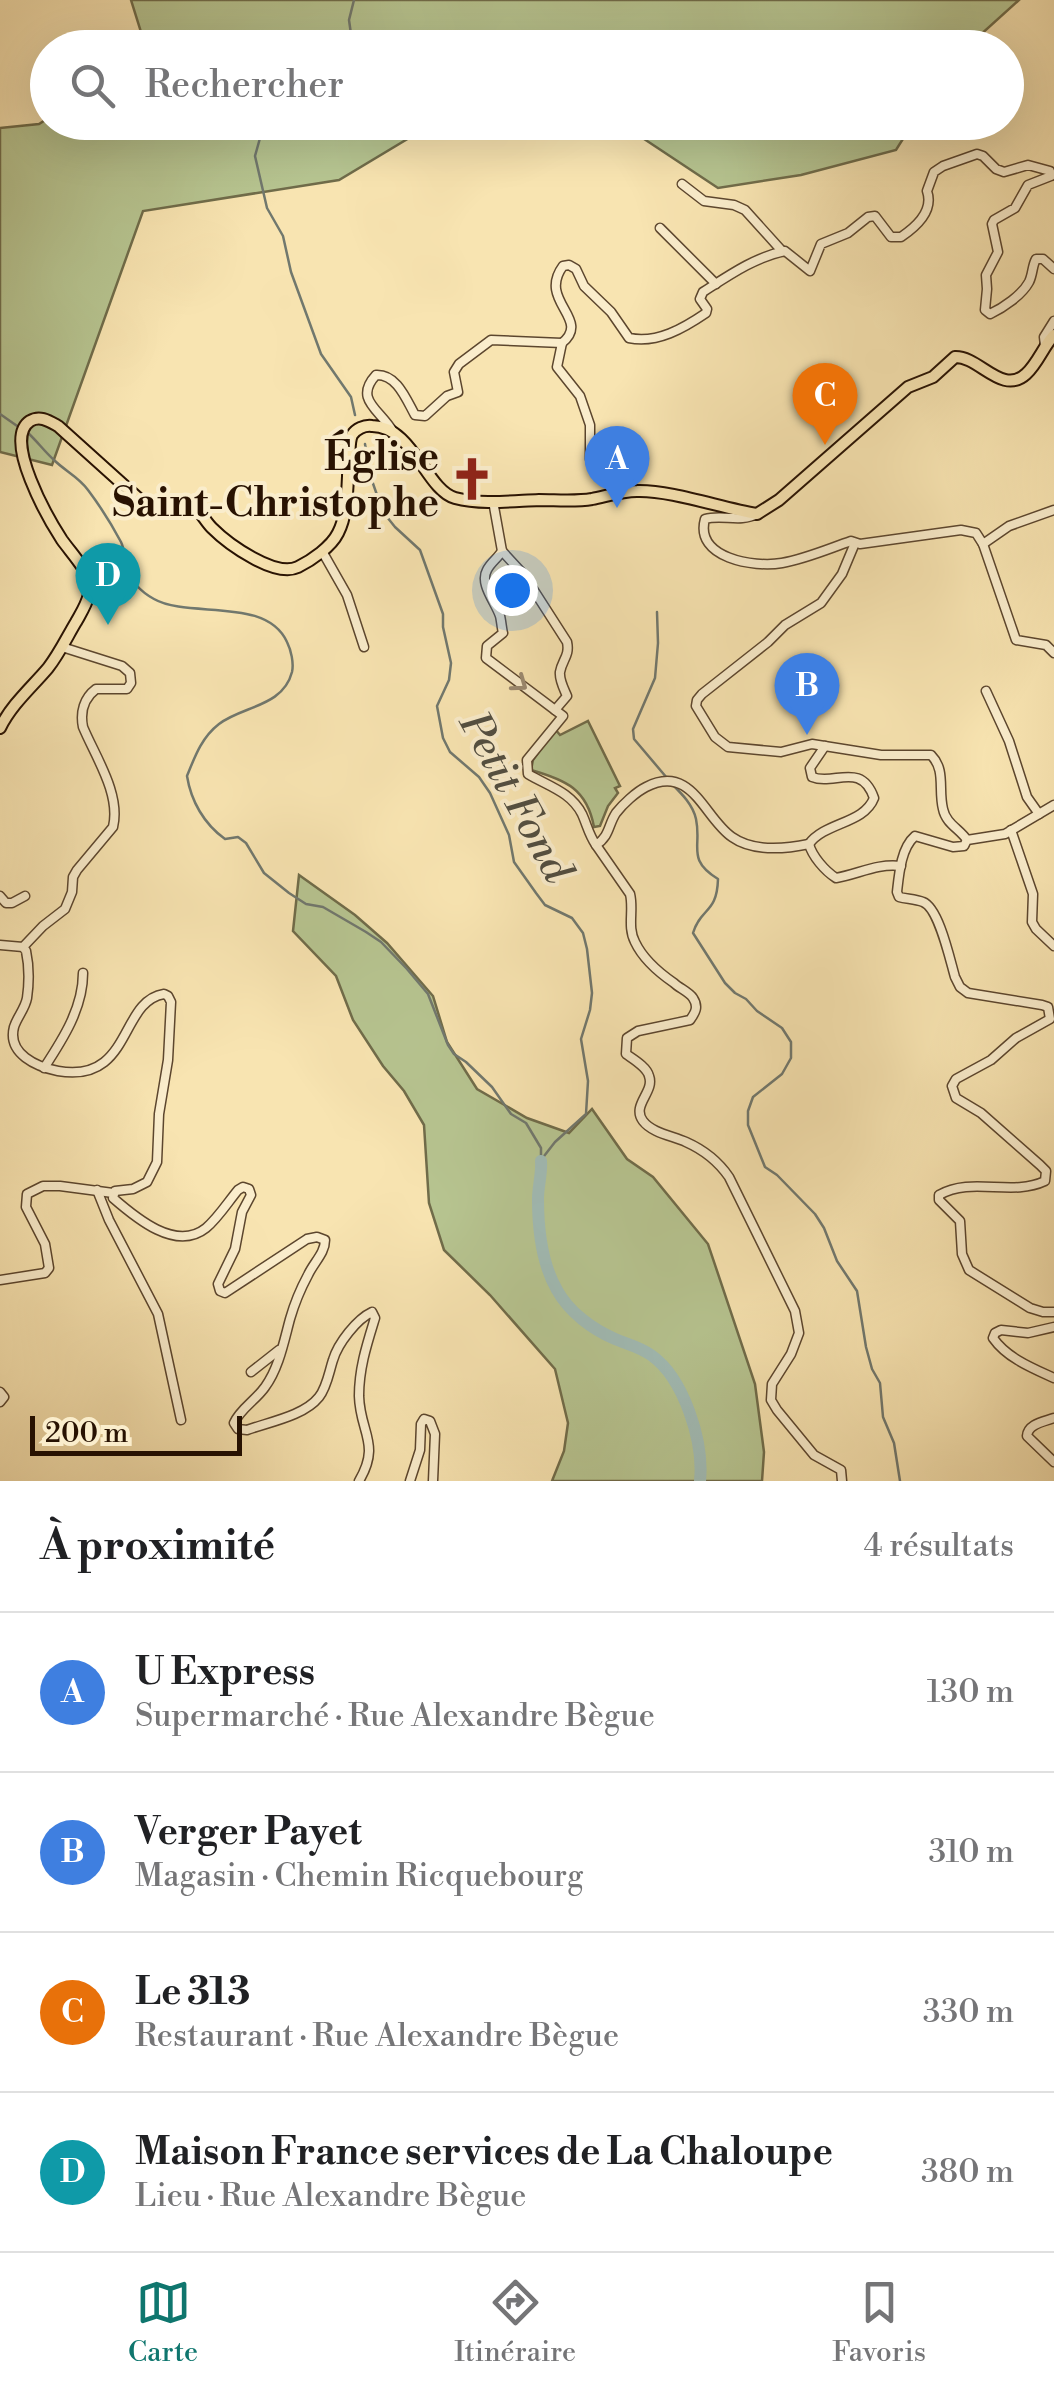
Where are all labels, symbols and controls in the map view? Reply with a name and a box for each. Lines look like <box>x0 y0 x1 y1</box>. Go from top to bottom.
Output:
search box <box>30 30 1024 140</box>
icon: search <box>65 58 120 113</box>
text: Rechercher <box>145 62 344 109</box>
pin: C <box>792 362 858 445</box>
pin: A <box>584 426 650 508</box>
place label: Église Saint-Christophe <box>112 429 439 529</box>
church icon: Église Saint-Christophe <box>448 455 496 503</box>
pin: D <box>76 542 140 625</box>
your location <box>487 565 538 616</box>
pin: B <box>774 652 840 735</box>
one-way arrow <box>509 672 527 690</box>
water label: Petit Fond <box>446 701 584 893</box>
scale bar <box>30 1411 242 1456</box>
text: 200 m <box>45 1416 128 1451</box>
text: À proximité <box>40 1520 275 1573</box>
text: 4 résultats <box>864 1526 1014 1566</box>
text: U Express <box>135 1649 315 1696</box>
text: A <box>61 1672 84 1712</box>
text: 130 m <box>927 1672 1014 1712</box>
text: Supermarché · Rue Alexandre Bègue <box>135 1696 655 1736</box>
text: Verger Payet <box>135 1809 362 1856</box>
text: B <box>60 1832 85 1872</box>
text: 310 m <box>928 1832 1014 1872</box>
text: Magasin · Chemin Ricquebourg <box>135 1856 583 1896</box>
text: Le 313 <box>135 1969 250 2016</box>
text: C <box>61 1992 84 2032</box>
text: 330 m <box>923 1992 1014 2032</box>
text: Restaurant · Rue Alexandre Bègue <box>135 2016 619 2056</box>
text: Maison France services de La Chaloupe <box>135 2129 833 2176</box>
text: D <box>60 2152 85 2192</box>
text: 380 m <box>921 2152 1014 2192</box>
text: Lieu · Rue Alexandre Bègue <box>135 2176 526 2216</box>
tab: Carte <box>128 2275 198 2370</box>
tab: Itinéraire <box>454 2275 576 2370</box>
tab: Favoris <box>832 2275 926 2370</box>

